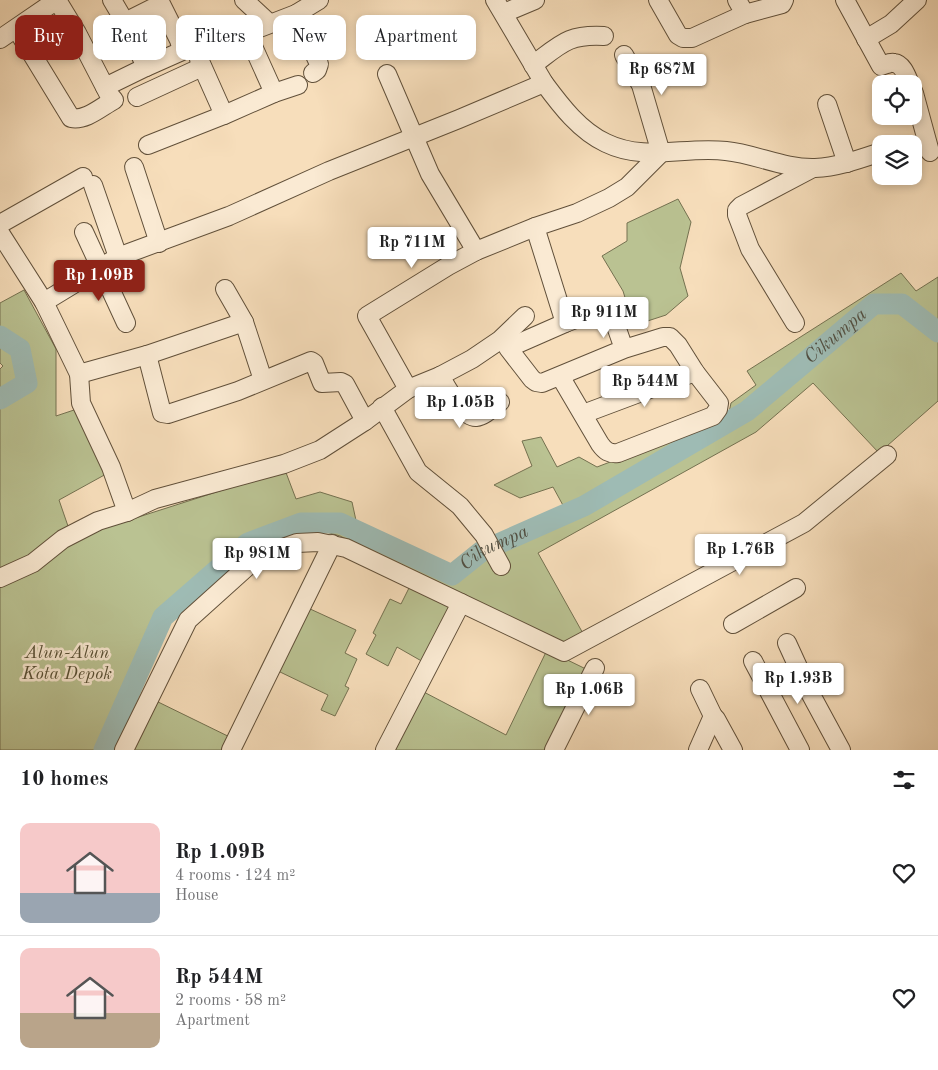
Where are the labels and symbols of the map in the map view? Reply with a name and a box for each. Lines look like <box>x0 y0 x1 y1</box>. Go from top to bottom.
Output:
pin: Rp 687M <box>616 54 708 96</box>
pin: Rp 711M <box>366 226 458 269</box>
pin: Rp 1.09B <box>47 260 151 302</box>
pin: Rp 911M <box>558 296 650 339</box>
water label: Cikumpa <box>801 305 871 368</box>
pin: Rp 544M <box>599 366 691 408</box>
pin: Rp 1.05B <box>408 386 512 429</box>
water label: Cikumpa <box>456 522 531 574</box>
pin: Rp 1.76B <box>688 534 792 576</box>
pin: Rp 981M <box>211 538 303 580</box>
park label: Alun-Alun Kota Depok <box>21 644 112 683</box>
pin: Rp 1.93B <box>746 662 850 705</box>
pin: Rp 1.06B <box>537 674 641 716</box>

